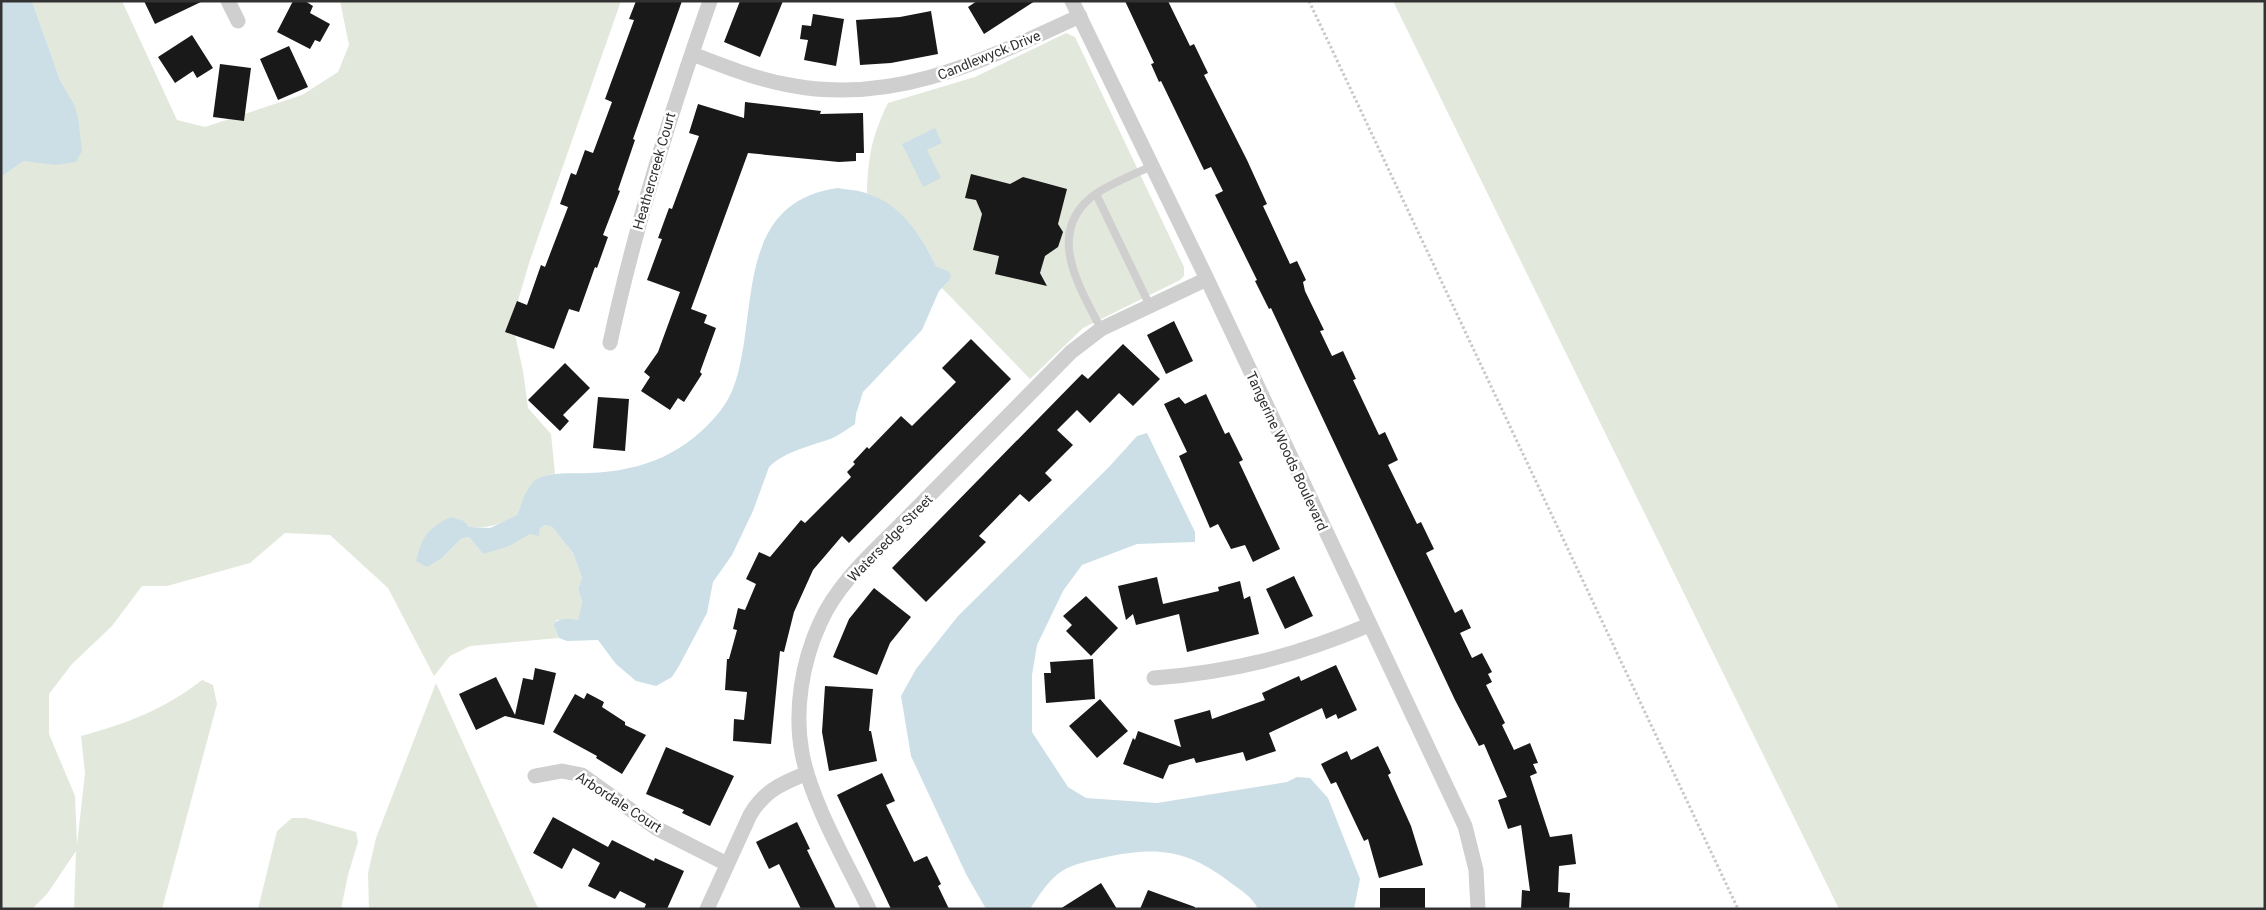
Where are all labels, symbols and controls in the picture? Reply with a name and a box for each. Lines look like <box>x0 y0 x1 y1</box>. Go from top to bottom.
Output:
street label: Candlewyck Drive <box>935 27 1043 83</box>
street label: Heathercreek Court <box>630 110 679 231</box>
street label: Tangerine Woods Boulevard <box>1243 369 1331 533</box>
street label: Watersedge Street <box>844 491 936 585</box>
street label: Arbordale Court <box>573 768 665 836</box>

